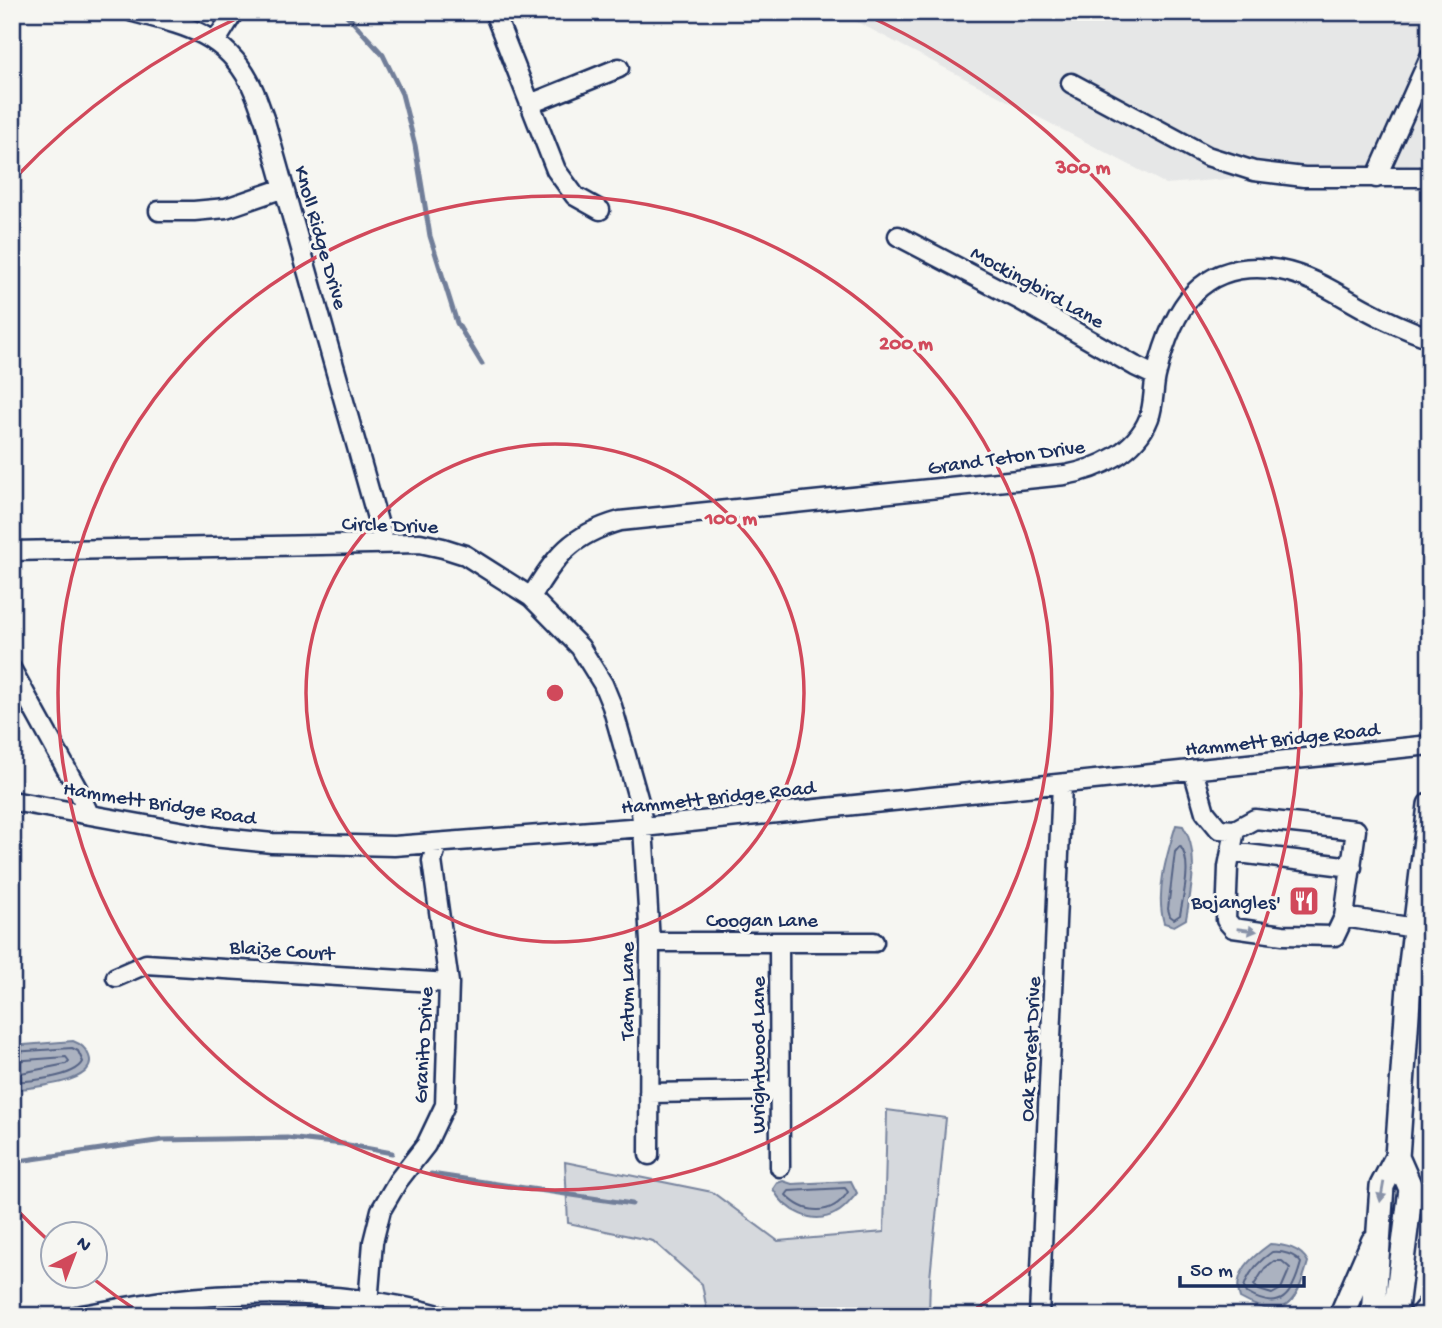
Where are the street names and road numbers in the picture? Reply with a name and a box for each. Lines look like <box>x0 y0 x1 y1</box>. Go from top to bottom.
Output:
street label: Knoll Ridge Drive <box>286 163 351 314</box>
street label: Mockingbird Lane <box>965 242 1109 337</box>
street label: Grand Teton Drive <box>926 436 1088 483</box>
street label: Circle Drive <box>341 513 440 542</box>
street label: Hammett Bridge Road <box>1184 719 1382 764</box>
street label: Hammett Bridge Road <box>620 777 818 822</box>
street label: Hammett Bridge Road <box>61 778 259 833</box>
street label: Coogan Lane <box>706 910 819 935</box>
street label: Blaize Court <box>228 936 337 969</box>
street label: Tatum Lane <box>617 941 642 1041</box>
street label: Wrightwood Lane <box>748 975 773 1134</box>
street label: Oak Forest Drive <box>1016 975 1049 1123</box>
street label: Granito Drive <box>410 985 441 1104</box>

